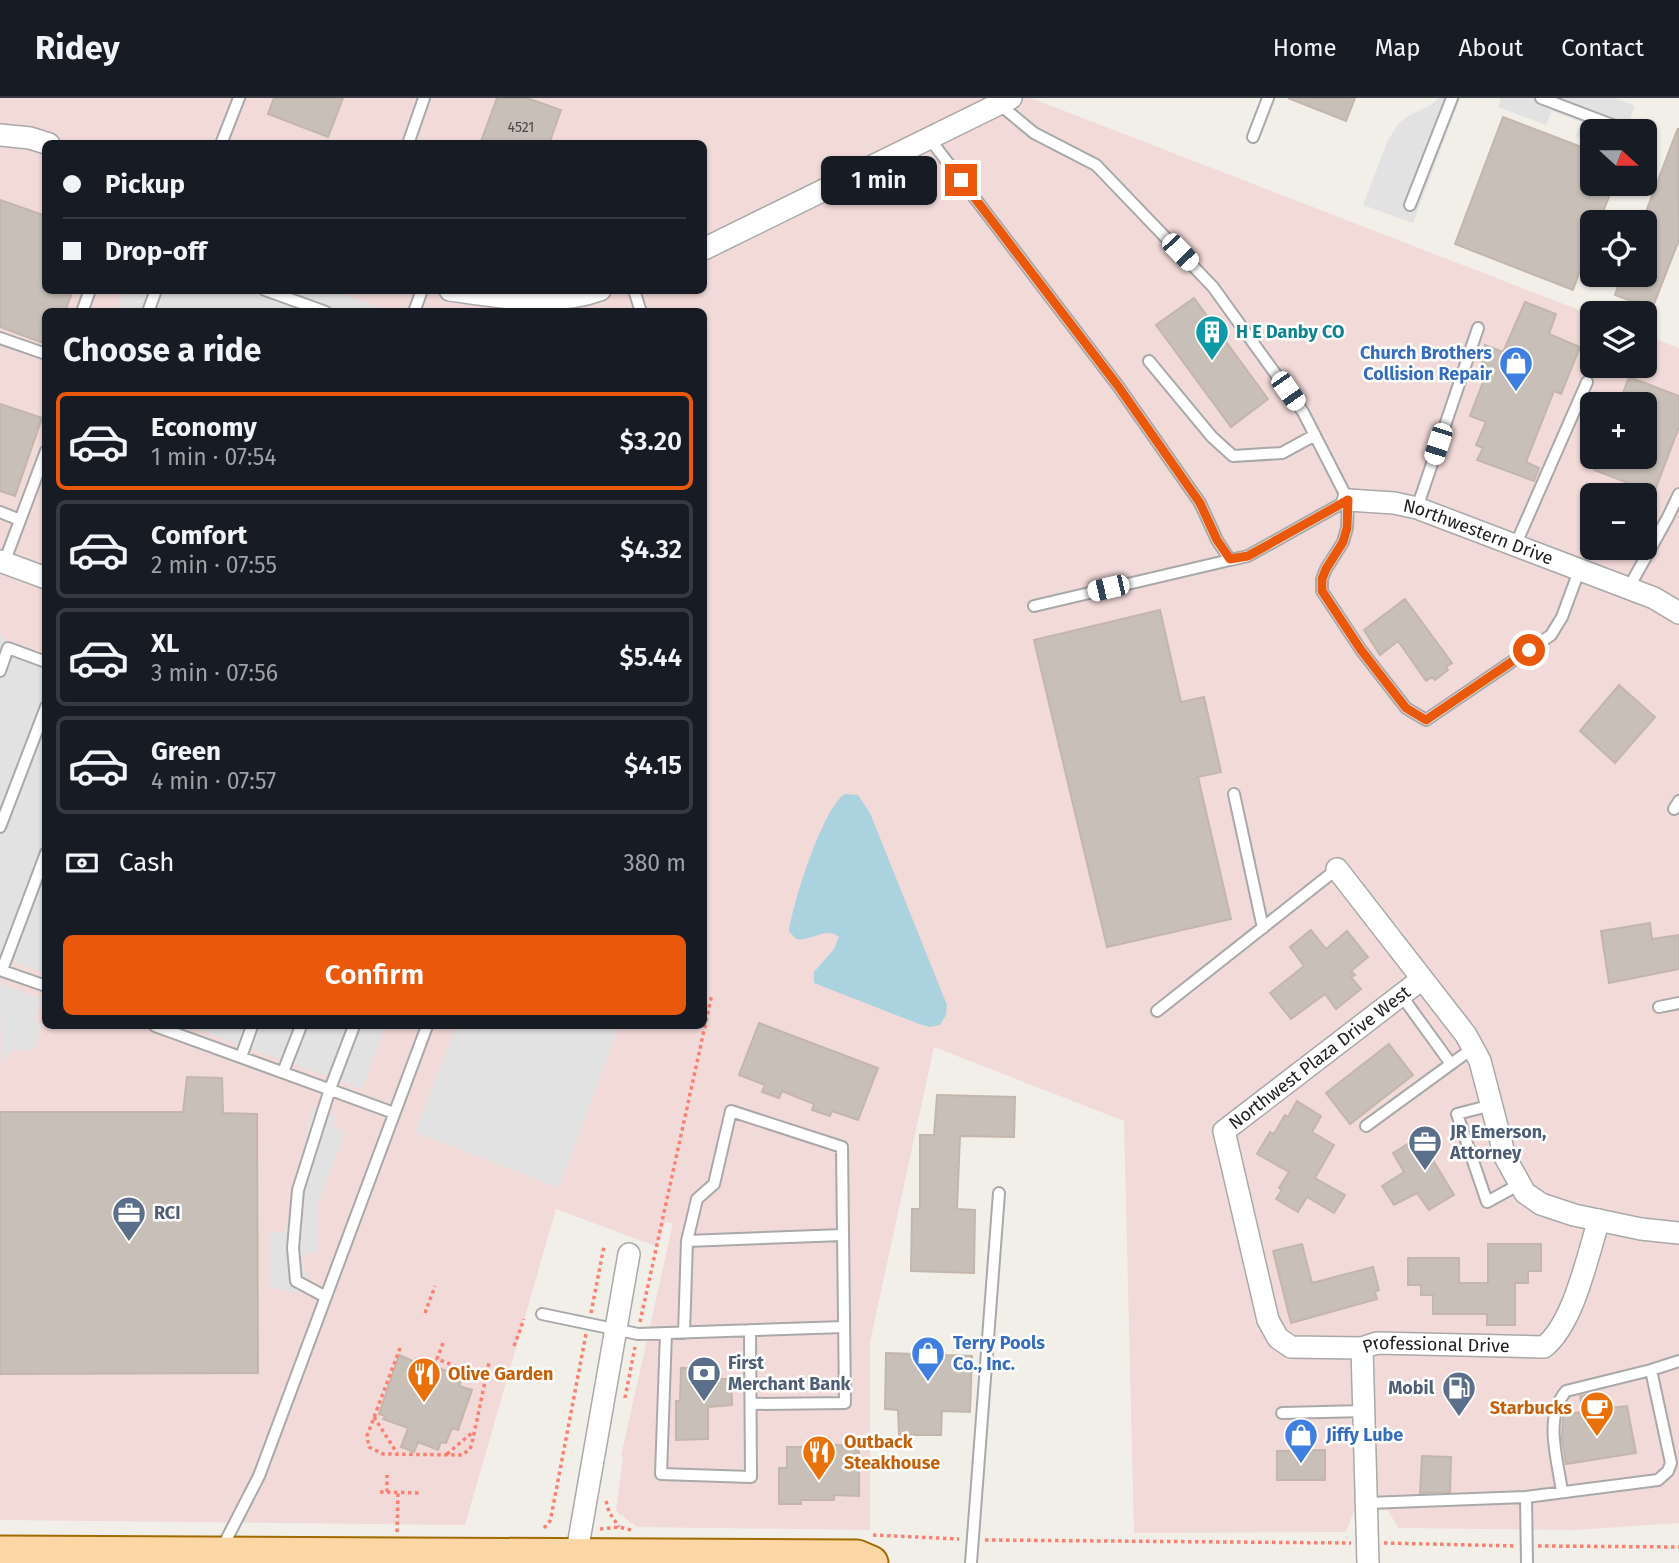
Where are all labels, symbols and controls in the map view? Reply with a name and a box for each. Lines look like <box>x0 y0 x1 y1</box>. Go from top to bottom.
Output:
text: Ridey <box>35 28 120 68</box>
text: Home <box>1273 34 1337 62</box>
text: Map <box>1375 34 1421 62</box>
text: About <box>1459 34 1523 62</box>
text: Contact <box>1561 34 1644 62</box>
house number: 4521 <box>508 119 534 136</box>
north arrow <box>1580 119 1657 196</box>
map controls <box>1580 119 1657 560</box>
callout: 1 min <box>821 155 936 204</box>
route end <box>945 164 977 196</box>
text: 1 min <box>851 166 907 194</box>
text: Pickup <box>105 169 185 200</box>
button: locate <box>1580 210 1657 287</box>
car <box>1158 230 1203 274</box>
text: Drop-off <box>105 236 207 267</box>
button: layers <box>1580 301 1657 378</box>
building icon: H E Danby CO <box>1193 313 1231 362</box>
place label: H E Danby CO <box>1236 321 1344 343</box>
text: Choose a ride <box>63 331 261 369</box>
place label: Church Brothers Collision Repair <box>1360 342 1493 385</box>
shop icon: Church Brothers Collision Repair <box>1497 344 1535 393</box>
car <box>1268 368 1309 414</box>
button: + <box>1580 392 1657 469</box>
icon: car <box>67 410 130 473</box>
text: Economy <box>151 412 257 443</box>
car <box>1422 421 1455 467</box>
text: $3.20 <box>620 426 682 457</box>
text: 1 min · 07:54 <box>151 443 276 471</box>
button: − <box>1580 483 1657 560</box>
street label: Northwestern Drive <box>1401 494 1556 570</box>
icon: car <box>67 518 130 581</box>
text: Comfort <box>151 520 247 551</box>
text: $4.32 <box>620 534 682 565</box>
text: 2 min · 07:55 <box>151 551 277 579</box>
car <box>1086 573 1131 603</box>
icon: car <box>67 626 130 689</box>
text: XL <box>151 628 179 659</box>
route start <box>1513 634 1545 666</box>
text: $5.44 <box>620 642 682 673</box>
text: 3 min · 07:56 <box>151 659 278 687</box>
icon: car <box>67 734 130 797</box>
text: Green <box>151 736 221 767</box>
text: $4.15 <box>624 750 682 781</box>
text: 4 min · 07:57 <box>151 767 276 795</box>
icon: cash <box>63 844 101 882</box>
text: Cash <box>119 847 175 878</box>
text: 380 m <box>623 849 686 877</box>
button: Confirm <box>63 935 686 1015</box>
street label: Northwest Plaza Drive West <box>1224 981 1415 1134</box>
place label: JR Emerson, Attorney <box>1449 1121 1546 1164</box>
office icon: JR Emerson, Attorney <box>1406 1123 1444 1172</box>
office icon: RCI <box>110 1194 148 1243</box>
place label: RCI <box>154 1202 181 1224</box>
place label: Terry Pools Co., Inc. <box>953 1332 1045 1375</box>
street label: Professional Drive <box>1360 1332 1510 1358</box>
shop icon: Terry Pools Co., Inc. <box>909 1334 947 1383</box>
place label: First Merchant Bank <box>728 1352 852 1395</box>
bank icon: First Merchant Bank <box>685 1354 723 1403</box>
restaurant icon: Olive Garden <box>405 1355 443 1404</box>
place label: Olive Garden <box>448 1363 553 1385</box>
fuel station icon: Mobil <box>1440 1369 1478 1418</box>
place label: Mobil <box>1388 1377 1435 1399</box>
cafe icon: Starbucks <box>1578 1389 1616 1438</box>
place label: Starbucks <box>1490 1397 1572 1419</box>
shop icon: Jiffy Lube <box>1282 1416 1320 1465</box>
place label: Jiffy Lube <box>1325 1424 1403 1446</box>
place label: Outback Steakhouse <box>844 1431 940 1474</box>
restaurant icon: Outback Steakhouse <box>800 1433 838 1482</box>

